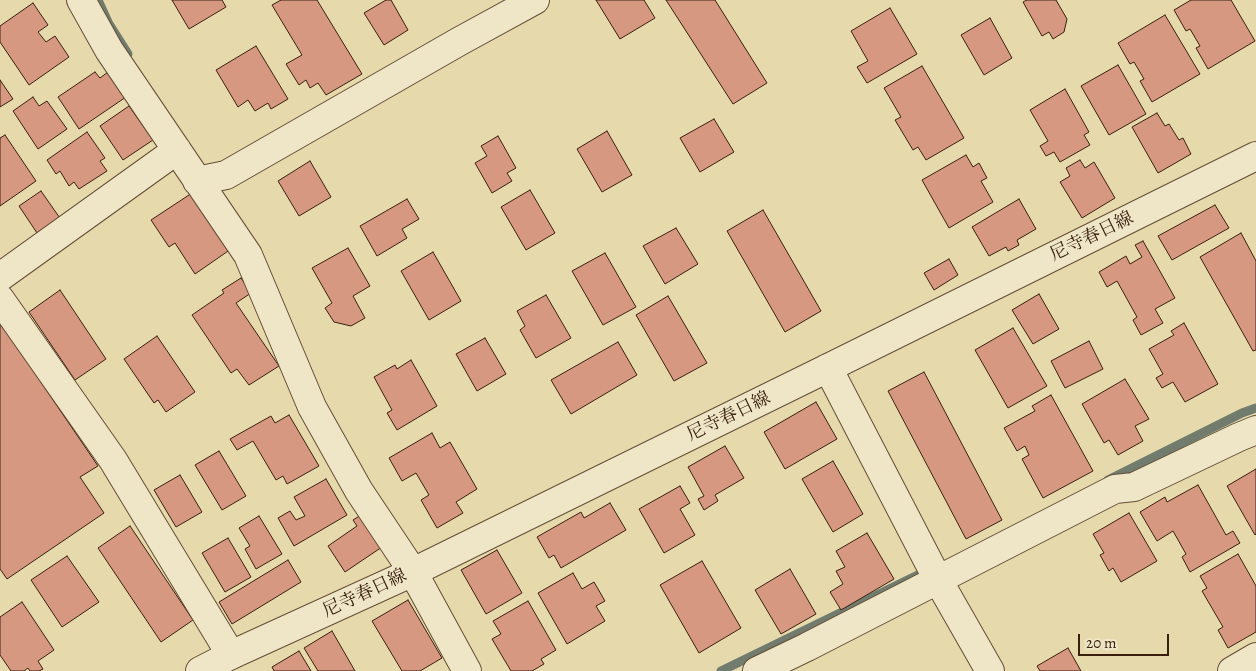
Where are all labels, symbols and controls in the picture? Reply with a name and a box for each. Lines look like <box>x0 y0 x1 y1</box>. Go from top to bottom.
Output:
street label: 尼寺春日線 <box>1047 208 1137 266</box>
street label: 尼寺春日線 <box>684 388 774 446</box>
street label: 尼寺春日線 <box>320 565 410 623</box>
scale bar <box>1081 624 1172 656</box>
text: 20 m <box>1086 633 1117 653</box>

